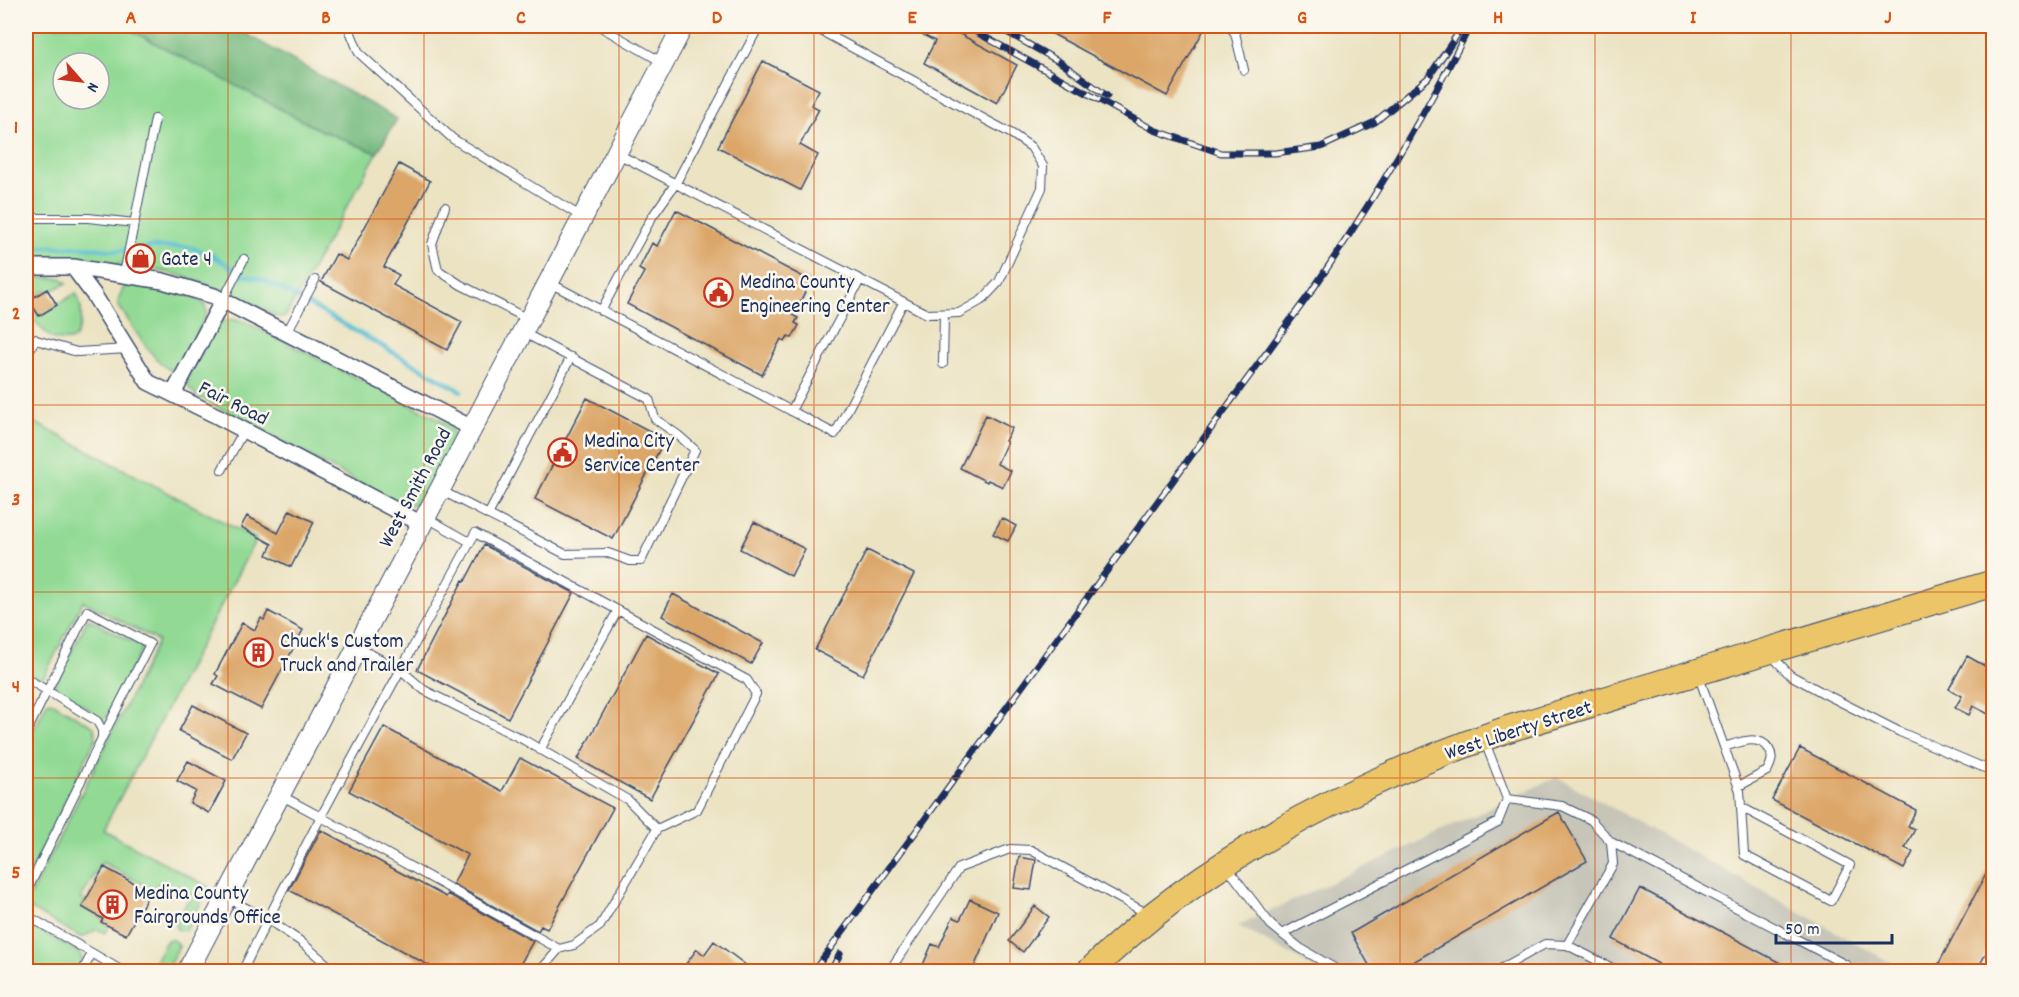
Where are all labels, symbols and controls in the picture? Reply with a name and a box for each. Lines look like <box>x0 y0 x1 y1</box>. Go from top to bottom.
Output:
text: A <box>126 5 137 33</box>
text: B <box>321 5 331 33</box>
text: C <box>516 5 526 33</box>
text: D <box>712 5 723 33</box>
text: E <box>907 5 917 33</box>
text: F <box>1103 5 1113 33</box>
text: G <box>1297 5 1307 33</box>
text: H <box>1493 5 1503 33</box>
text: I <box>1690 5 1697 33</box>
text: J <box>1884 5 1892 33</box>
north arrow <box>51 51 111 111</box>
text: N <box>80 78 104 96</box>
text: 1 <box>14 115 18 143</box>
shop icon: Gate 4 <box>124 242 156 274</box>
place label: Gate 4 <box>161 246 212 276</box>
place label: Medina County Engineering Center <box>740 269 890 323</box>
public building icon: Medina County Engineering Center <box>703 277 735 309</box>
text: 2 <box>12 301 20 329</box>
street label: Fair Road <box>192 374 273 435</box>
street label: West Smith Road <box>372 423 461 554</box>
place label: Medina City Service Center <box>584 428 700 482</box>
public building icon: Medina City Service Center <box>547 436 579 468</box>
text: 3 <box>12 487 20 515</box>
place label: Chuck's Custom Truck and Trailer <box>280 628 413 682</box>
building icon: Chuck's Custom Truck and Trailer <box>243 636 275 668</box>
text: 4 <box>12 674 20 702</box>
street label: West Liberty Street <box>1441 694 1597 770</box>
text: 5 <box>11 860 21 888</box>
place label: Medina County Fairgrounds Office <box>134 880 281 934</box>
building icon: Medina County Fairgrounds Office <box>97 888 129 920</box>
scale bar <box>1776 907 1892 945</box>
text: 50 m <box>1785 918 1820 943</box>

